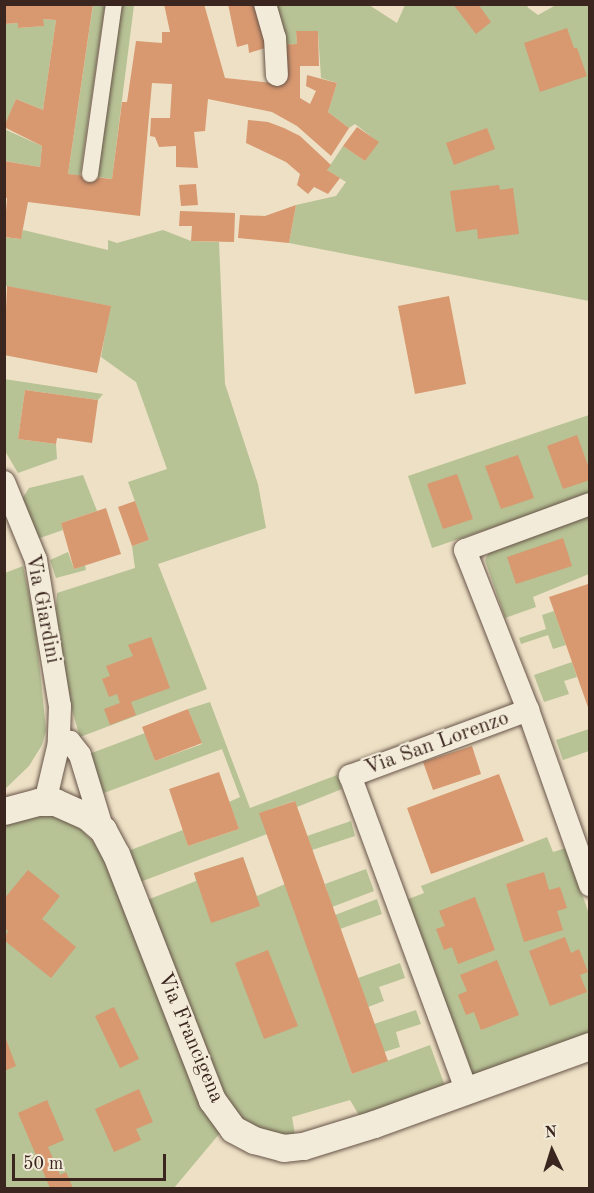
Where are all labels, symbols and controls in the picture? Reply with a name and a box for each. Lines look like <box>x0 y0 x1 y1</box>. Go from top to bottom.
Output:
street label: Via Giardini <box>19 552 65 666</box>
street label: Via San Lorenzo <box>361 706 513 782</box>
street label: Via Francigena <box>151 969 229 1107</box>
north arrow <box>522 1121 582 1181</box>
text: N <box>544 1125 557 1141</box>
scale bar <box>15 1142 170 1180</box>
text: 50 m <box>23 1155 63 1173</box>

